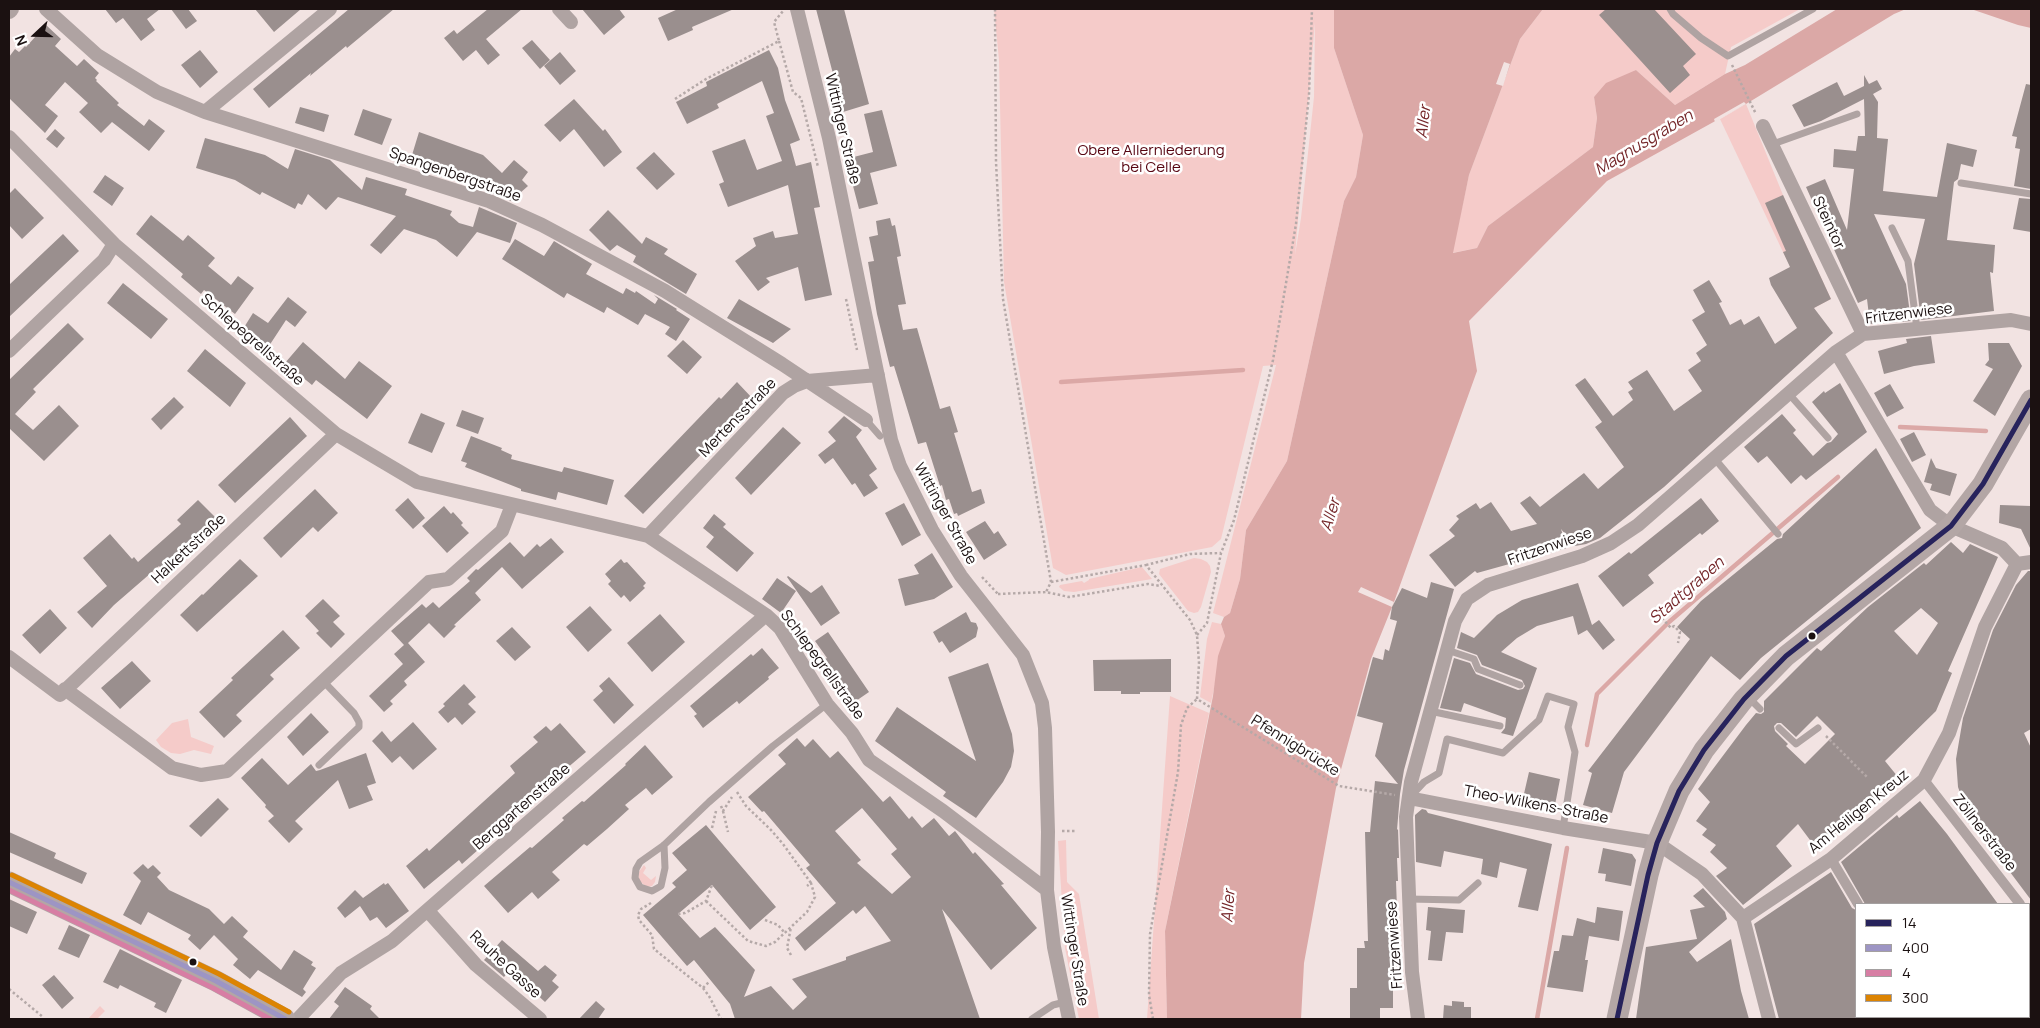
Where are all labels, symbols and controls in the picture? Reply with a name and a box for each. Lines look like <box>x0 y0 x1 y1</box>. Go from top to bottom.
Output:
north arrow <box>10 10 60 60</box>
text: N <box>10 32 31 49</box>
street label: Wittinger Straße <box>820 72 864 186</box>
water label: Aller <box>1412 105 1436 139</box>
water label: Magnusgraben <box>1591 106 1697 180</box>
park label: Obere Allerniederung bei Celle <box>1077 142 1225 177</box>
street label: Spangenbergstraße <box>387 144 523 206</box>
street label: Steintor <box>1808 194 1848 252</box>
street label: Schlepegrellstraße <box>197 290 307 390</box>
street label: Fritzenwiese <box>1864 300 1954 328</box>
street label: Mertensstraße <box>696 375 780 461</box>
street label: Wittinger Straße <box>910 460 980 568</box>
water label: Aller <box>1317 497 1345 533</box>
street label: Halkettstraße <box>148 510 230 588</box>
street label: Fritzenwiese <box>1506 524 1594 570</box>
water label: Stadtgraben <box>1646 553 1728 629</box>
street label: Schlepegrellstraße <box>776 607 868 723</box>
unlabelled marker <box>1807 631 1817 641</box>
street label: Pfennigbrücke <box>1247 712 1343 780</box>
street label: Berggartenstraße <box>470 760 574 854</box>
street label: Am Heiligen Kreuz <box>1805 766 1913 858</box>
street label: Theo-Wilkens-Straße <box>1462 782 1610 828</box>
street label: Zöllnerstraße <box>1948 791 2020 875</box>
water label: Aller <box>1218 889 1240 923</box>
street label: Wittinger Straße <box>1056 893 1092 1007</box>
street label: Fritzenwiese <box>1383 901 1407 989</box>
legend <box>1855 903 2030 1018</box>
text: 14 <box>1902 912 1917 933</box>
street label: Rauhe Gasse <box>466 927 544 1003</box>
text: 400 <box>1902 937 1929 958</box>
unlabelled marker <box>188 957 198 967</box>
text: 4 <box>1902 962 1911 983</box>
text: 300 <box>1902 987 1929 1008</box>

